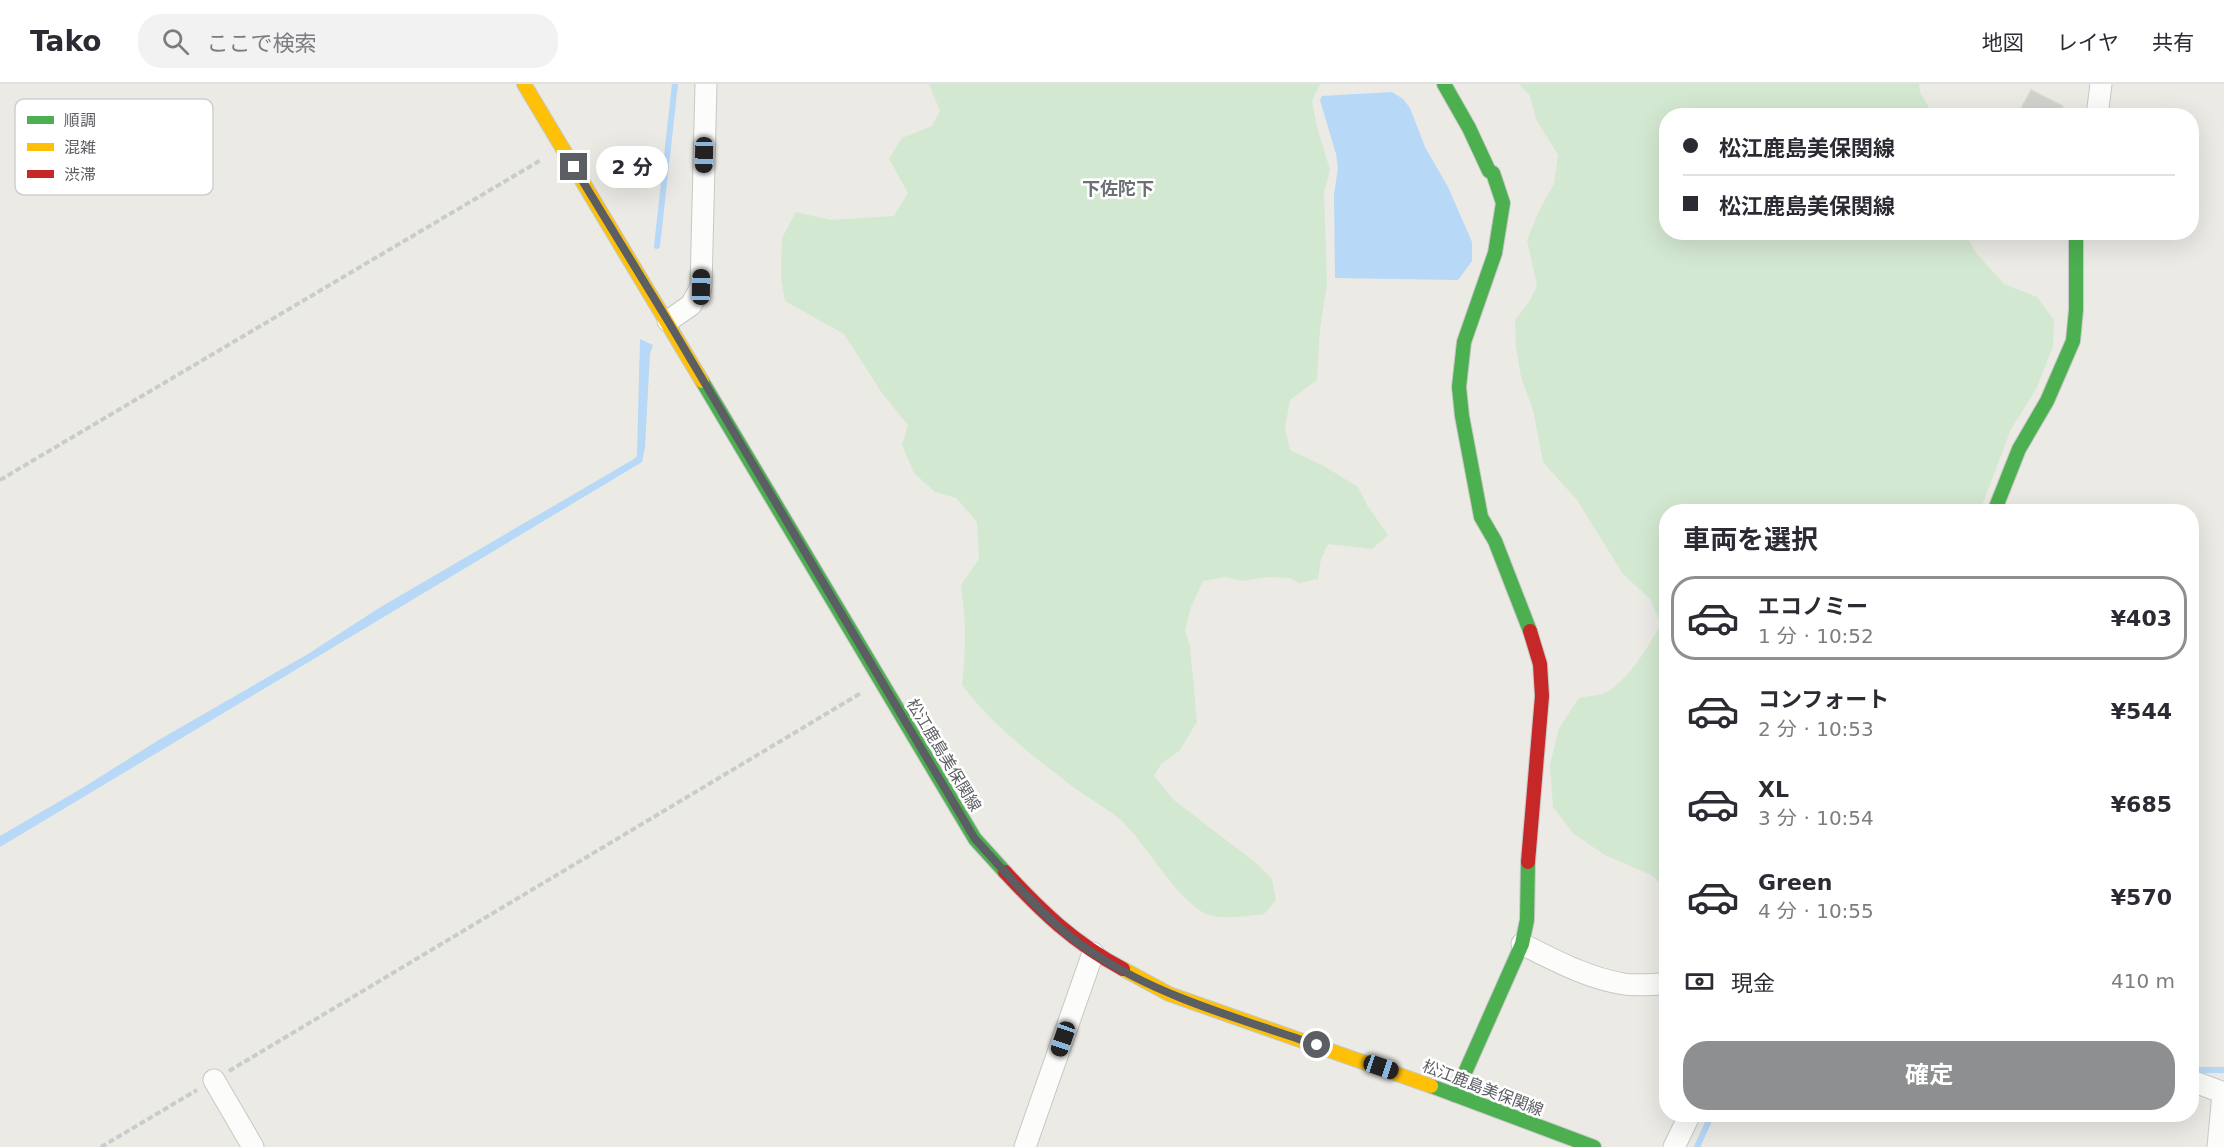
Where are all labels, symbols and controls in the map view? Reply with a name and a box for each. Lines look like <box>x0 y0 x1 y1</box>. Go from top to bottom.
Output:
search box <box>138 14 558 68</box>
text: Tako <box>30 25 102 58</box>
icon: search <box>159 25 192 58</box>
text: ここで検索 <box>207 31 317 56</box>
text: 地図 <box>1982 31 2024 55</box>
text: レイヤ <box>2057 31 2119 55</box>
text: 共有 <box>2152 31 2194 55</box>
legend <box>15 99 213 195</box>
text: 順調 <box>64 111 96 130</box>
text: 松江鹿島美保関線 <box>1719 136 1895 161</box>
car <box>695 137 713 173</box>
text: 混雑 <box>64 138 96 157</box>
callout: 2 分 <box>595 146 667 188</box>
route end <box>560 153 587 180</box>
text: 2 分 <box>612 155 652 179</box>
text: 渋滞 <box>64 165 96 184</box>
district label: 下佐陀下 <box>1082 178 1154 199</box>
text: 松江鹿島美保関線 <box>1719 194 1895 219</box>
car <box>692 269 710 305</box>
text: 車両を選択 <box>1683 524 1818 555</box>
icon: car <box>1686 591 1740 645</box>
text: エコノミー <box>1758 594 1868 619</box>
text: ¥403 <box>2111 606 2172 631</box>
text: 1 分 · 10:52 <box>1758 624 1874 648</box>
icon: car <box>1686 684 1740 738</box>
text: コンフォート <box>1758 687 1889 712</box>
street label: 松江鹿島美保関線 <box>903 695 985 815</box>
text: ¥544 <box>2111 699 2172 724</box>
text: 2 分 · 10:53 <box>1758 717 1874 741</box>
icon: car <box>1686 777 1740 831</box>
text: XL <box>1758 777 1789 802</box>
text: ¥685 <box>2111 792 2172 817</box>
text: 3 分 · 10:54 <box>1758 806 1874 830</box>
icon: car <box>1686 870 1740 924</box>
text: Green <box>1758 870 1832 895</box>
text: ¥570 <box>2111 885 2172 910</box>
text: 4 分 · 10:55 <box>1758 899 1874 923</box>
icon: cash <box>1683 965 1716 998</box>
text: 410 m <box>2111 969 2175 993</box>
text: 現金 <box>1731 971 1775 996</box>
car <box>1049 1019 1077 1059</box>
route start <box>1303 1031 1330 1058</box>
button: 確定 <box>1683 1041 2175 1110</box>
car <box>1361 1053 1401 1081</box>
street label: 松江鹿島美保関線 <box>1420 1056 1546 1120</box>

